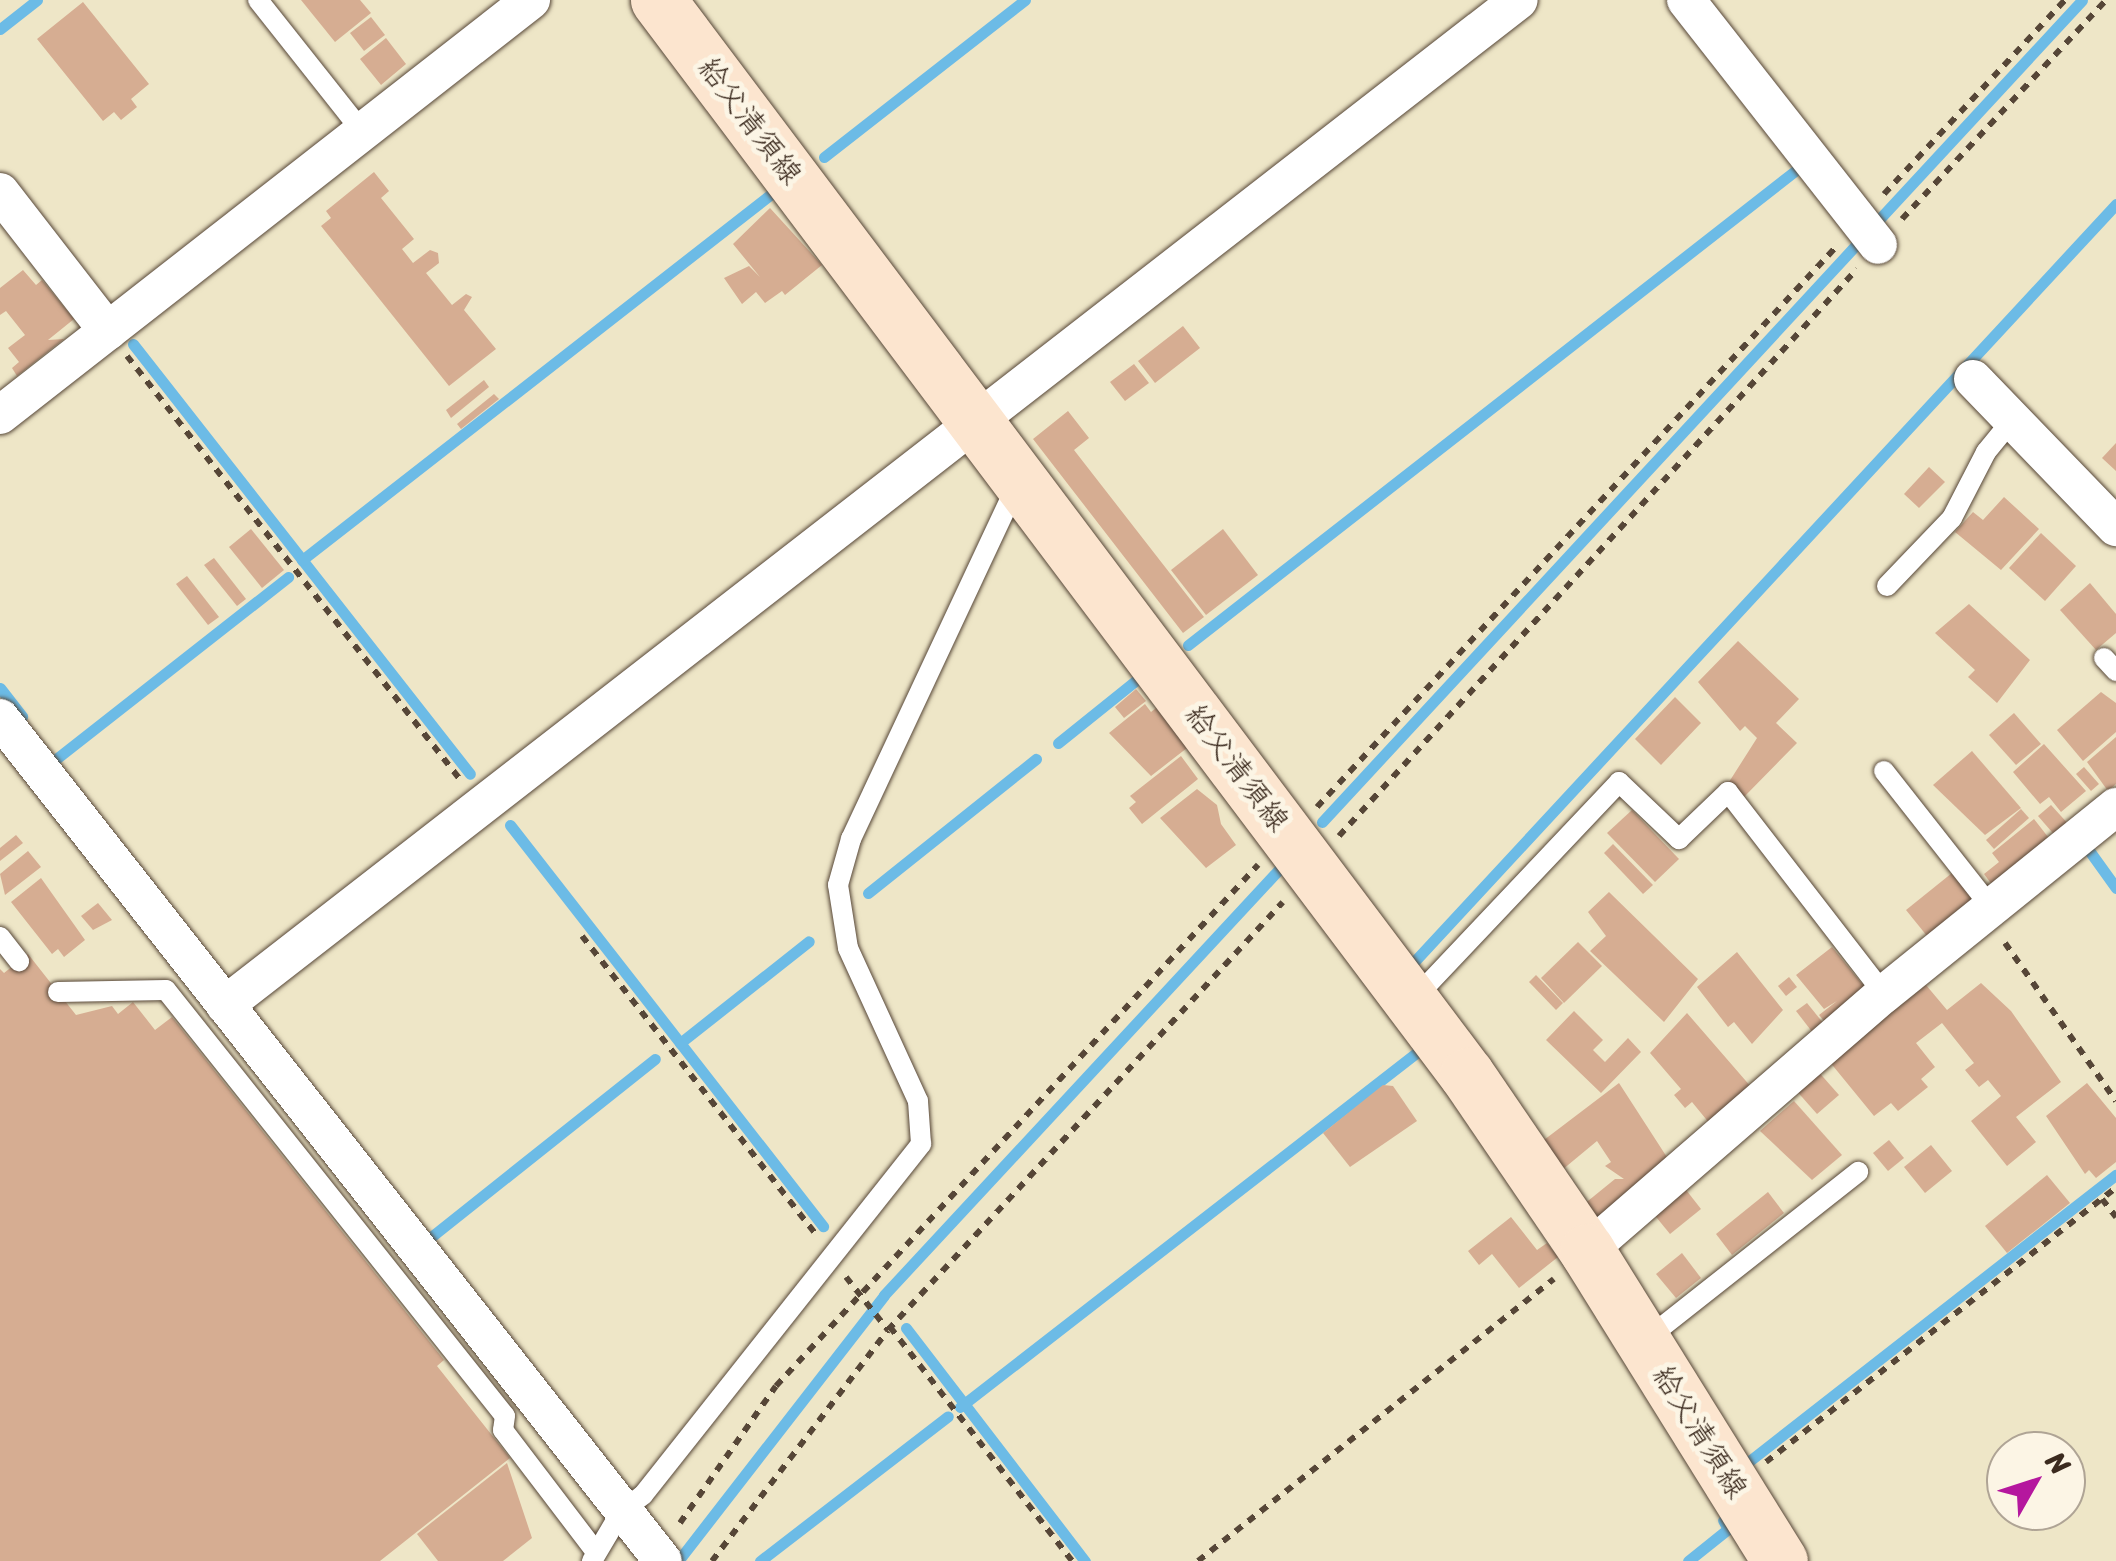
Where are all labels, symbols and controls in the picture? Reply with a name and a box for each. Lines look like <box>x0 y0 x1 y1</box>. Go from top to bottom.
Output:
street label: 給父清須線 <box>690 50 810 192</box>
street label: 給父清須線 <box>1177 697 1297 839</box>
street label: 給父清須線 <box>1645 1359 1755 1505</box>
north arrow <box>1986 1431 2086 1531</box>
text: N <box>2033 1440 2083 1486</box>

